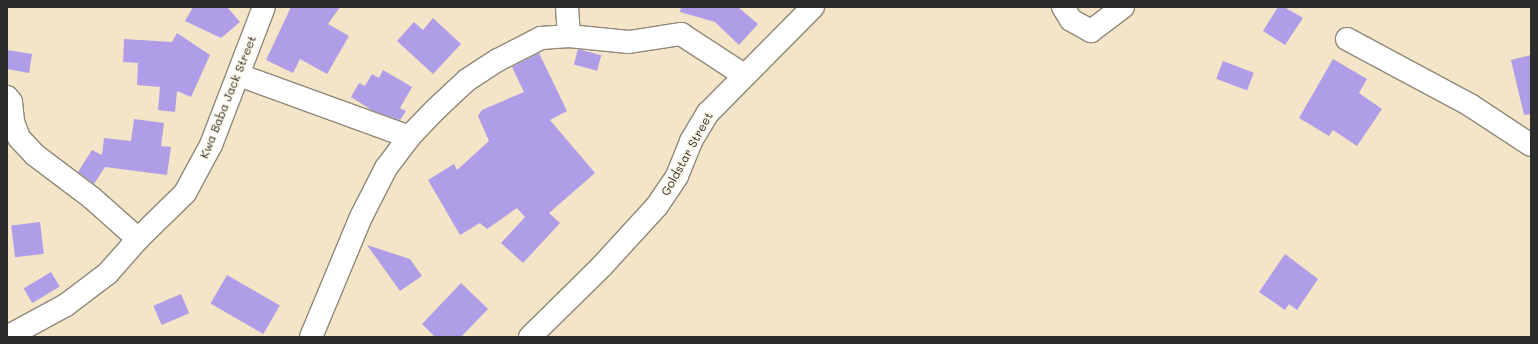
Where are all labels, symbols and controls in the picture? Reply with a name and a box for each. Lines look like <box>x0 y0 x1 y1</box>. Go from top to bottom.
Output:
street label: Kwa Baba Jack Street <box>197 33 259 161</box>
street label: Goldstar Street <box>658 110 716 198</box>

